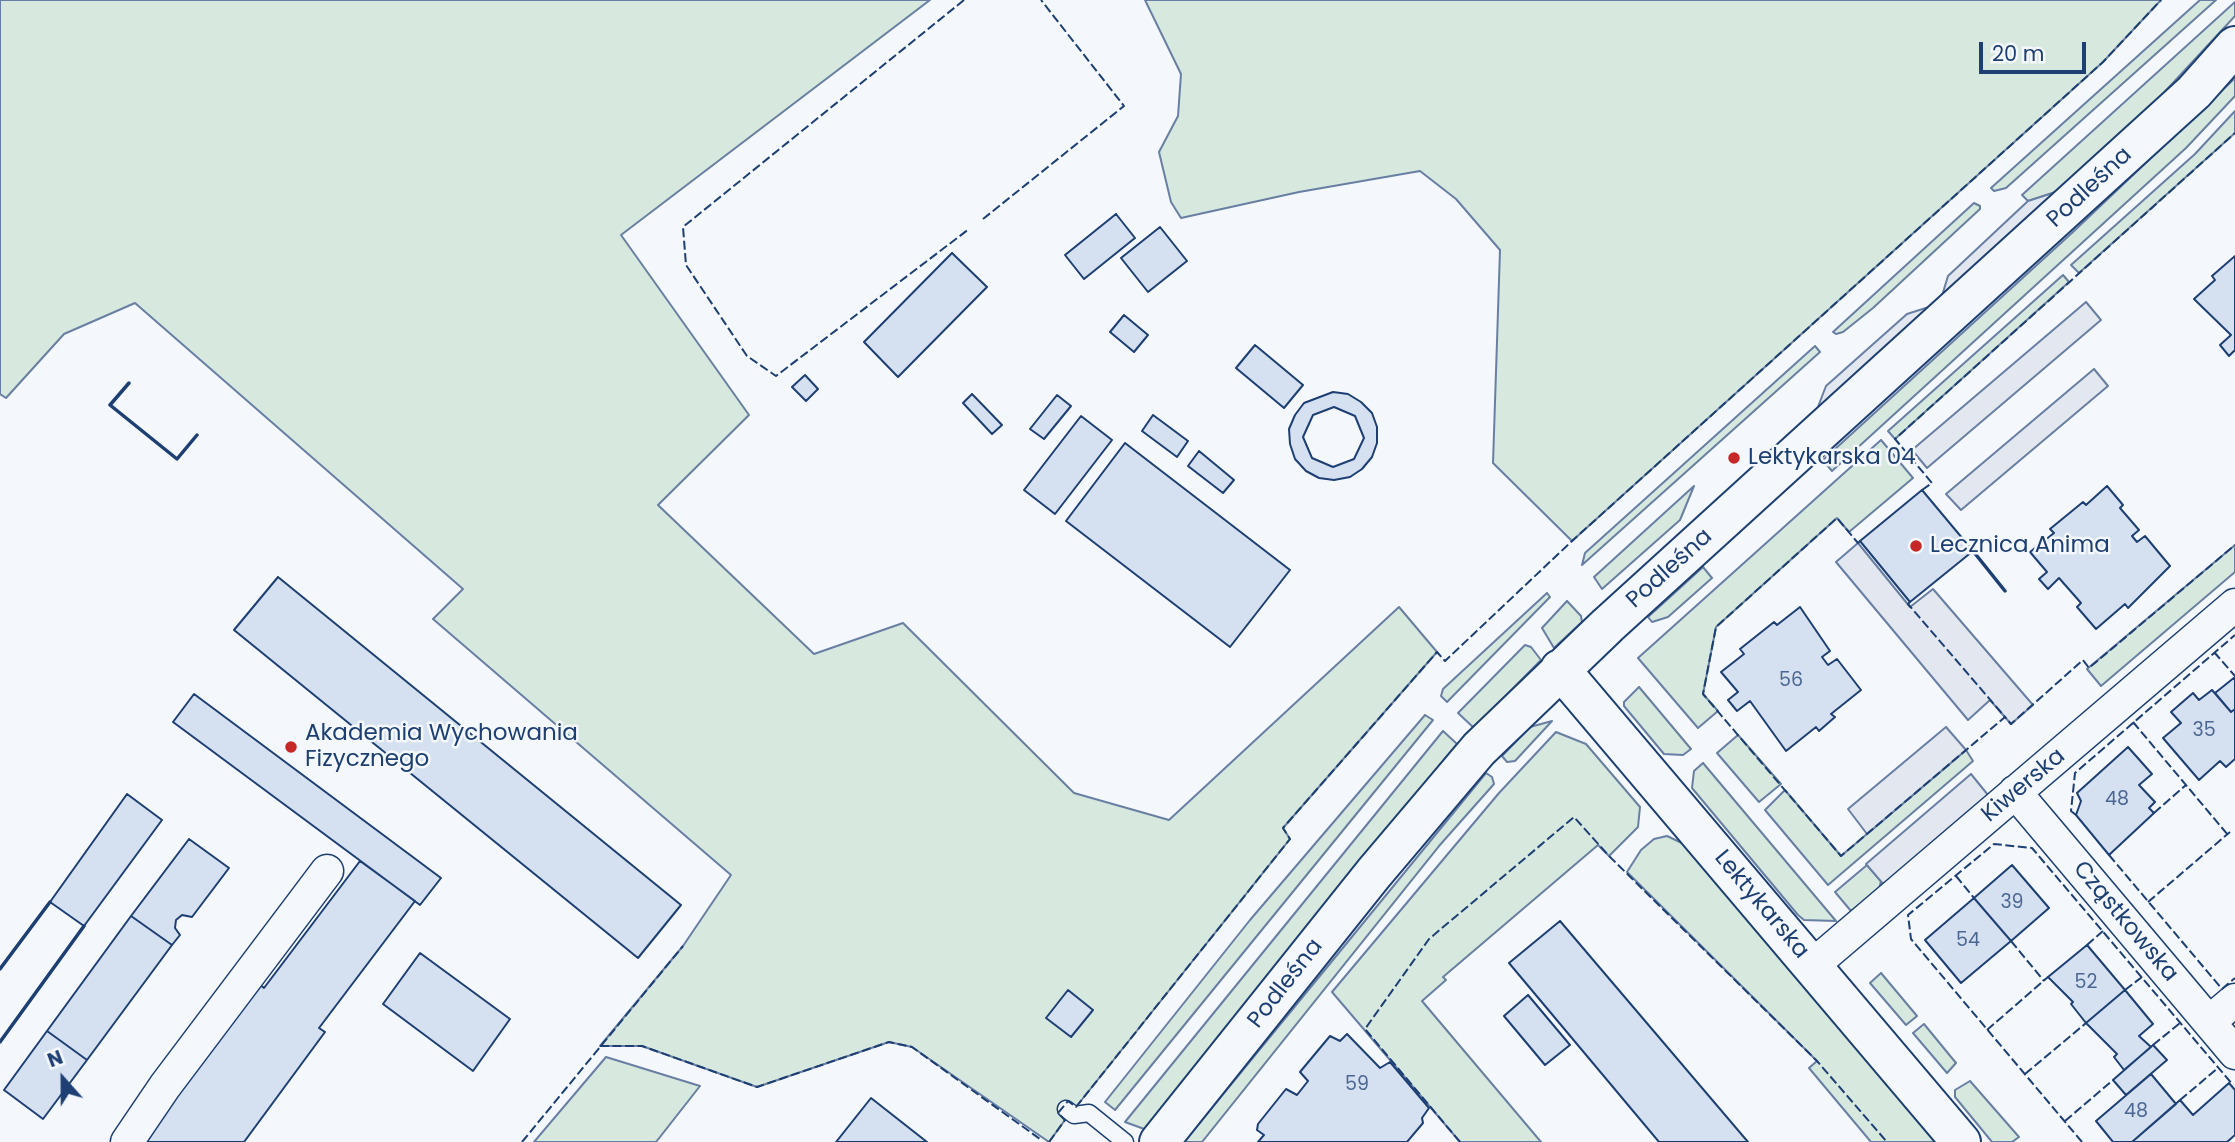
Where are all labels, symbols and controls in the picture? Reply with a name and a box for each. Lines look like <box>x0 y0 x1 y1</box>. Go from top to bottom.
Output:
scale bar <box>1983 28 2090 72</box>
text: 20 m <box>1992 39 2045 68</box>
street label: Podleśna <box>2042 142 2138 234</box>
place label: Lektykarska 04 <box>1748 444 1916 472</box>
marker: Lektykarska 04 <box>1726 450 1742 466</box>
street label: Podleśna <box>1621 523 1719 615</box>
place label: Lecznica Anima <box>1930 532 2110 560</box>
marker: Lecznica Anima <box>1908 538 1924 554</box>
house number: 56 <box>1779 670 1803 692</box>
place label: Akademia Wychowania Fizycznego <box>305 720 578 774</box>
house number: 35 <box>2192 720 2216 742</box>
marker: Akademia Wychowania Fizycznego <box>283 739 299 755</box>
street label: Kiwerska <box>1977 743 2071 829</box>
house number: 48 <box>2105 789 2129 811</box>
street label: Lektykarska <box>1708 845 1814 965</box>
street label: Cząstkowska <box>2067 856 2183 988</box>
house number: 39 <box>2000 892 2024 914</box>
house number: 54 <box>1956 930 1980 952</box>
street label: Podleśna <box>1243 934 1329 1034</box>
house number: 52 <box>2075 972 2097 994</box>
north arrow <box>28 1044 98 1114</box>
text: N <box>44 1044 67 1074</box>
house number: 59 <box>1345 1074 1369 1096</box>
house number: 48 <box>2124 1101 2148 1123</box>

